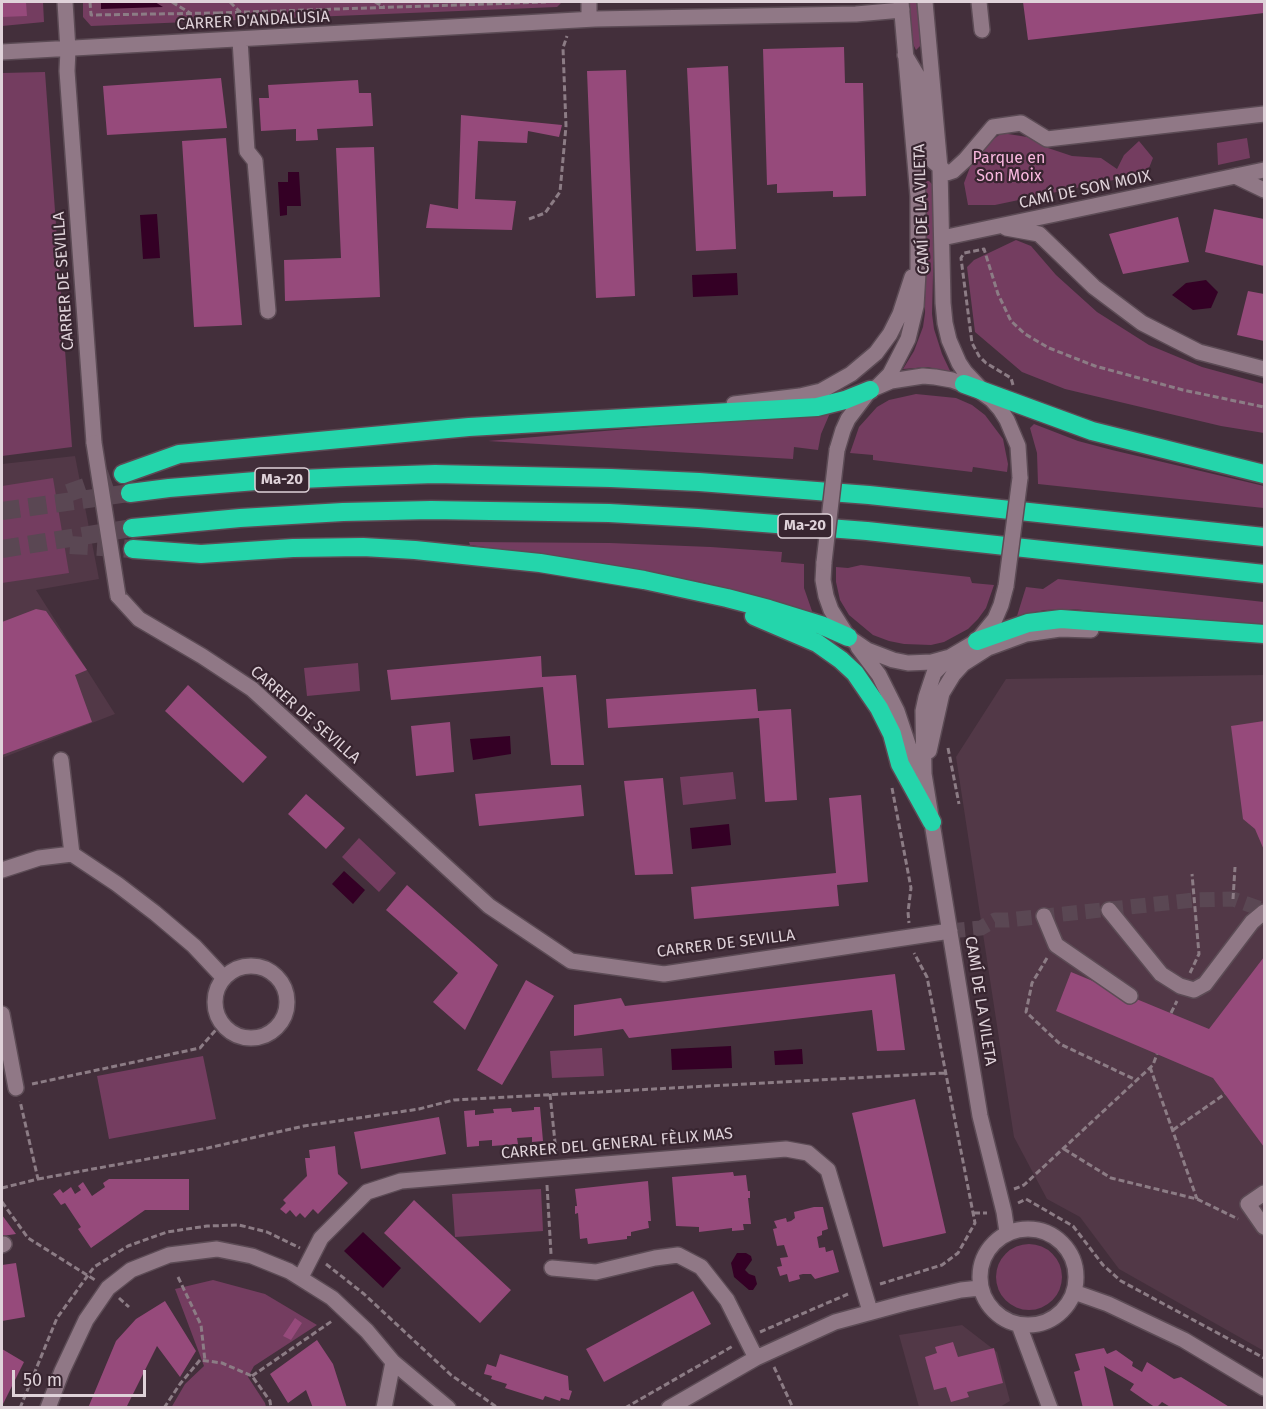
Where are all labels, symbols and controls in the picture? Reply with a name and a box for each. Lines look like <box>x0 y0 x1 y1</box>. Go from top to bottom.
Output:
street label: CARRER D'ANDALUSIA <box>176 7 330 35</box>
street label: CAMÍ DE LA VILETA <box>910 143 934 275</box>
park label: Parque en Son Moix <box>973 149 1045 187</box>
street label: CAMÍ DE SON MOIX <box>1017 167 1153 213</box>
street label: CARRER DE SEVILLA <box>50 211 78 351</box>
road number: Ma-20 <box>255 468 309 492</box>
road number: Ma-20 <box>778 514 832 538</box>
street label: CARRER DE SEVILLA <box>246 662 364 768</box>
street label: CARRER DE SEVILLA <box>656 926 796 962</box>
street label: CAMÍ DE LA VILETA <box>960 935 1000 1067</box>
street label: CARRER DEL GENERAL FÈLIX MAS <box>500 1124 734 1164</box>
scale bar <box>15 1358 148 1396</box>
text: 50 m <box>23 1369 62 1391</box>

